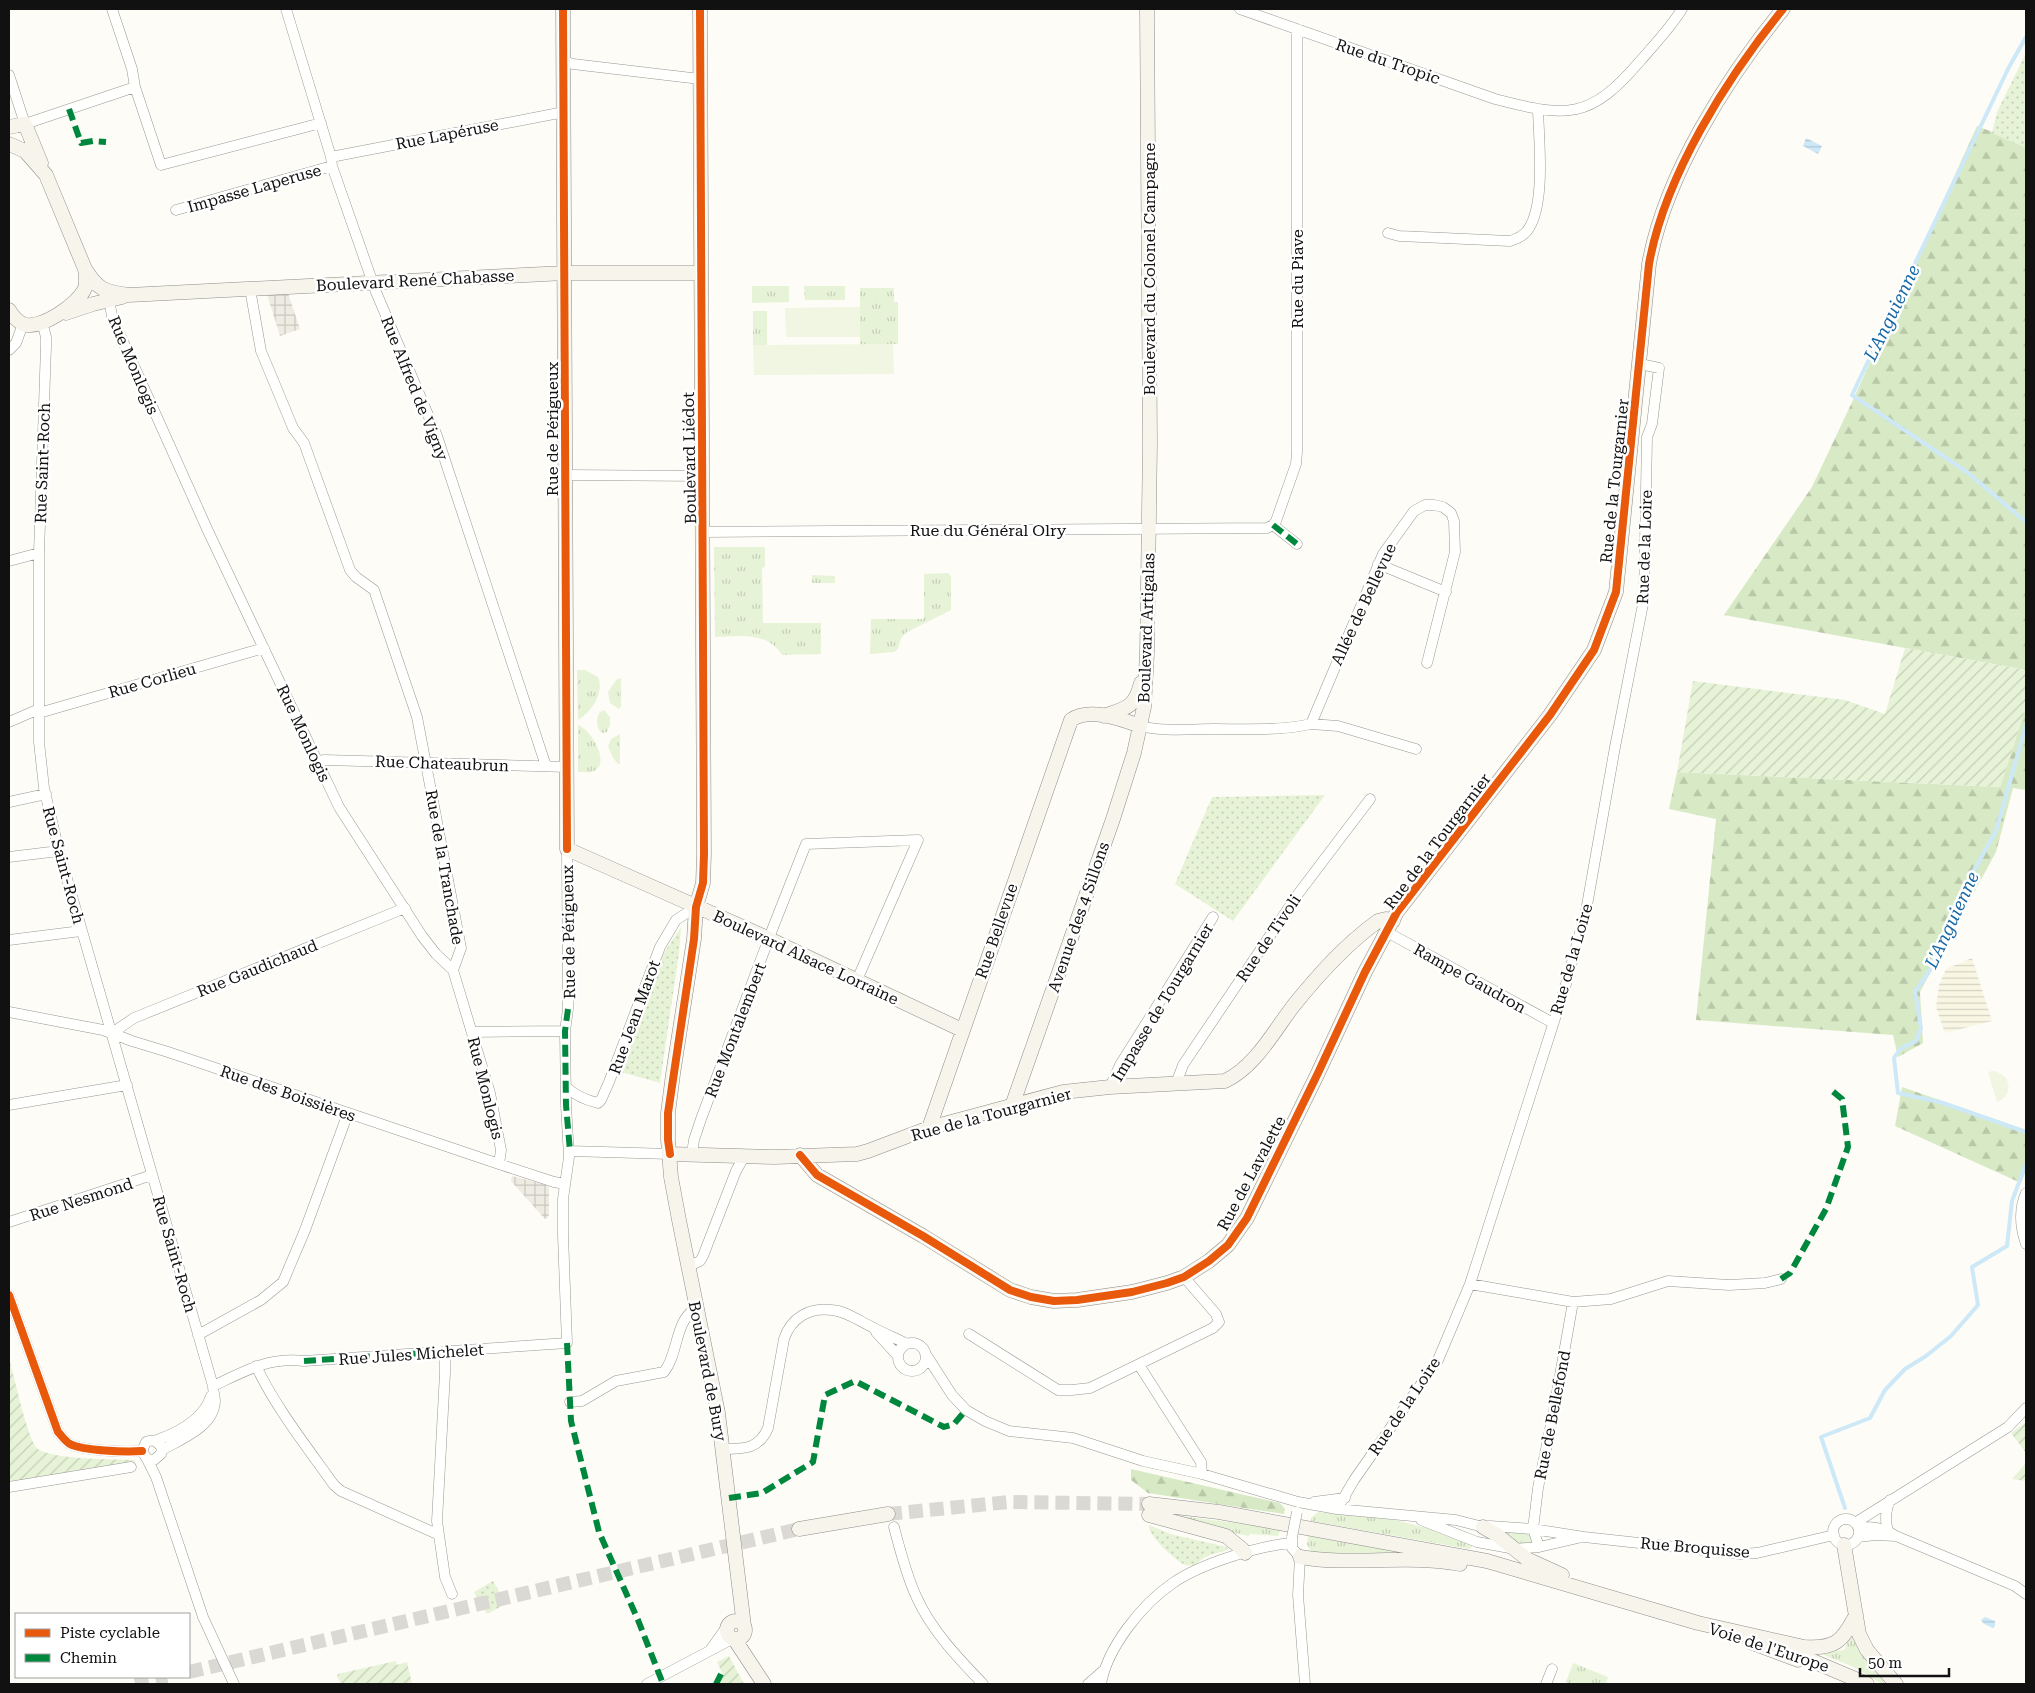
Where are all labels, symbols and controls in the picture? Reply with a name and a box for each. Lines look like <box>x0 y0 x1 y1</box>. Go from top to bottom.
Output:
street label: Rue du Tropic <box>1333 35 1443 88</box>
street label: Rue Lapéruse <box>394 115 500 154</box>
street label: Boulevard du Colonel Campagne <box>1140 142 1159 395</box>
street label: Impasse Laperuse <box>185 160 323 217</box>
street label: Rue du Piave <box>1288 229 1307 329</box>
water label: L'Anguienne <box>1859 261 1924 365</box>
street label: Boulevard René Chabasse <box>315 266 515 295</box>
street label: Rue Monlogis <box>104 313 163 418</box>
street label: Rue Alfred de Vigny <box>377 313 452 464</box>
street label: Rue de Périgueux <box>543 361 562 496</box>
street label: Boulevard Liédot <box>679 392 700 524</box>
street label: Rue de la Tourgarnier <box>1596 398 1633 564</box>
street label: Rue Saint-Roch <box>31 402 54 524</box>
street label: Rue de la Loire <box>1633 489 1656 605</box>
street label: Rue du Général Olry <box>910 521 1067 540</box>
street label: Allée de Bellevue <box>1327 540 1400 668</box>
street label: Boulevard Artigalas <box>1134 552 1159 703</box>
street label: Rue Corlieu <box>106 659 198 702</box>
street label: Rue Monlogis <box>273 682 335 785</box>
street label: Rue Chateaubrun <box>375 752 509 775</box>
street label: Rue de la Tourgarnier <box>1380 769 1495 913</box>
street label: Rue de la Tranchade <box>422 788 468 946</box>
street label: Rue Saint-Roch <box>39 804 88 926</box>
street label: Avenue des 4 Sillons <box>1044 839 1113 995</box>
street label: Rue de Périgueux <box>558 864 579 999</box>
water label: L'Anguienne <box>1920 868 1983 972</box>
street label: Rue Bellevue <box>971 881 1022 981</box>
street label: Rue de Tivoli <box>1232 891 1305 986</box>
street label: Rue de la Loire <box>1547 901 1596 1017</box>
street label: Boulevard Alsace Lorraine <box>710 906 902 1009</box>
street label: Impasse de Tourgarnier <box>1108 919 1217 1085</box>
street label: Rue Gaudichaud <box>194 936 320 1001</box>
street label: Rampe Gaudron <box>1410 940 1529 1017</box>
street label: Rue Jean Marot <box>605 957 664 1077</box>
street label: Rue Montalembert <box>701 960 770 1101</box>
street label: Rue Monlogis <box>464 1035 508 1142</box>
street label: Rue des Boissières <box>218 1061 358 1126</box>
street label: Rue de la Tourgarnier <box>909 1084 1074 1145</box>
street label: Rue de Lavalette <box>1213 1112 1290 1234</box>
street label: Rue Nesmond <box>27 1174 135 1225</box>
street label: Rue Saint-Roch <box>149 1193 200 1315</box>
street label: Boulevard de Bury <box>685 1299 731 1443</box>
street label: Rue Jules Michelet <box>338 1340 484 1369</box>
street label: Rue de Bellefond <box>1531 1349 1574 1481</box>
street label: Rue de la Loire <box>1365 1353 1444 1459</box>
street label: Rue Broquisse <box>1639 1533 1751 1562</box>
legend <box>15 1613 190 1678</box>
street label: Voie de l'Europe <box>1706 1619 1832 1676</box>
text: Piste cyclable <box>60 1624 160 1642</box>
scale bar <box>1860 1646 1949 1678</box>
text: Chemin <box>60 1649 117 1667</box>
text: 50 m <box>1868 1654 1903 1672</box>

